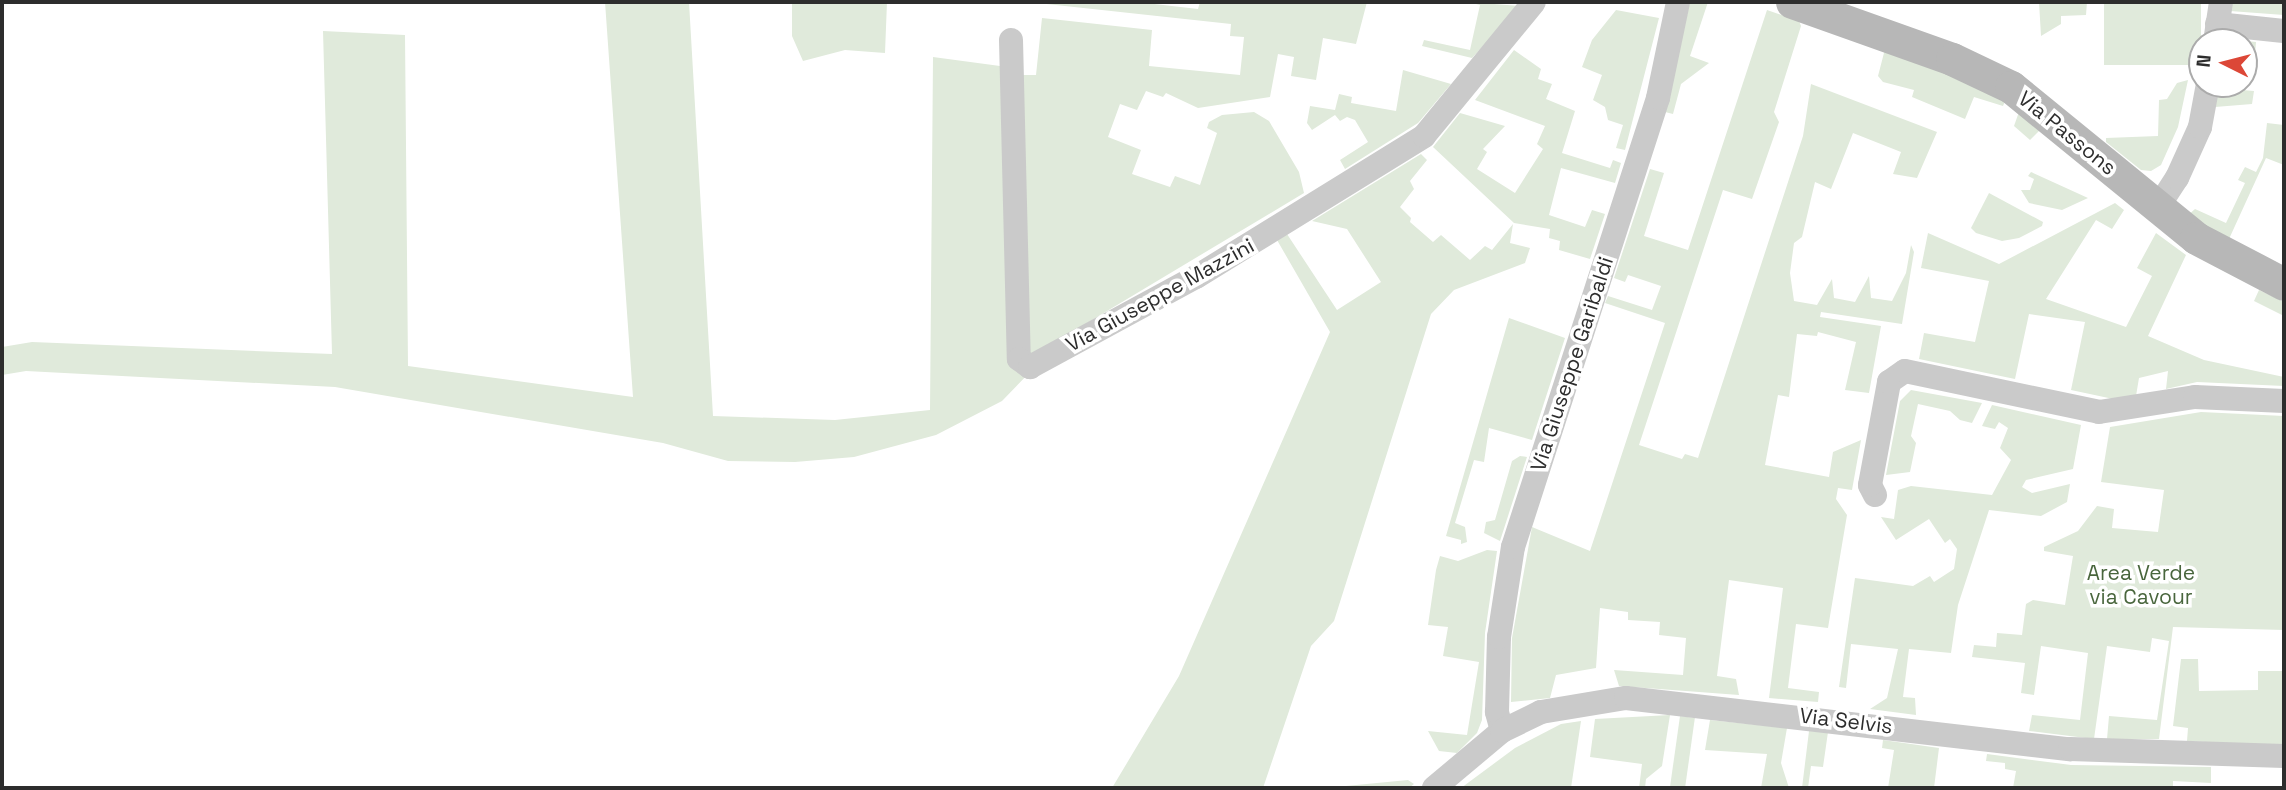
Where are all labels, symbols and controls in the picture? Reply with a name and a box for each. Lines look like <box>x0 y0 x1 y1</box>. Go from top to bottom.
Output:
north arrow <box>2188 28 2258 98</box>
text: N <box>2191 53 2217 69</box>
street label: Via Passons <box>2013 86 2121 180</box>
street label: Via Giuseppe Mazzini <box>1062 233 1258 357</box>
street label: Via Giuseppe Garibaldi <box>1525 253 1619 475</box>
park label: Area Verde via Cavour <box>2087 560 2195 610</box>
street label: Via Selvis <box>1798 703 1894 739</box>

